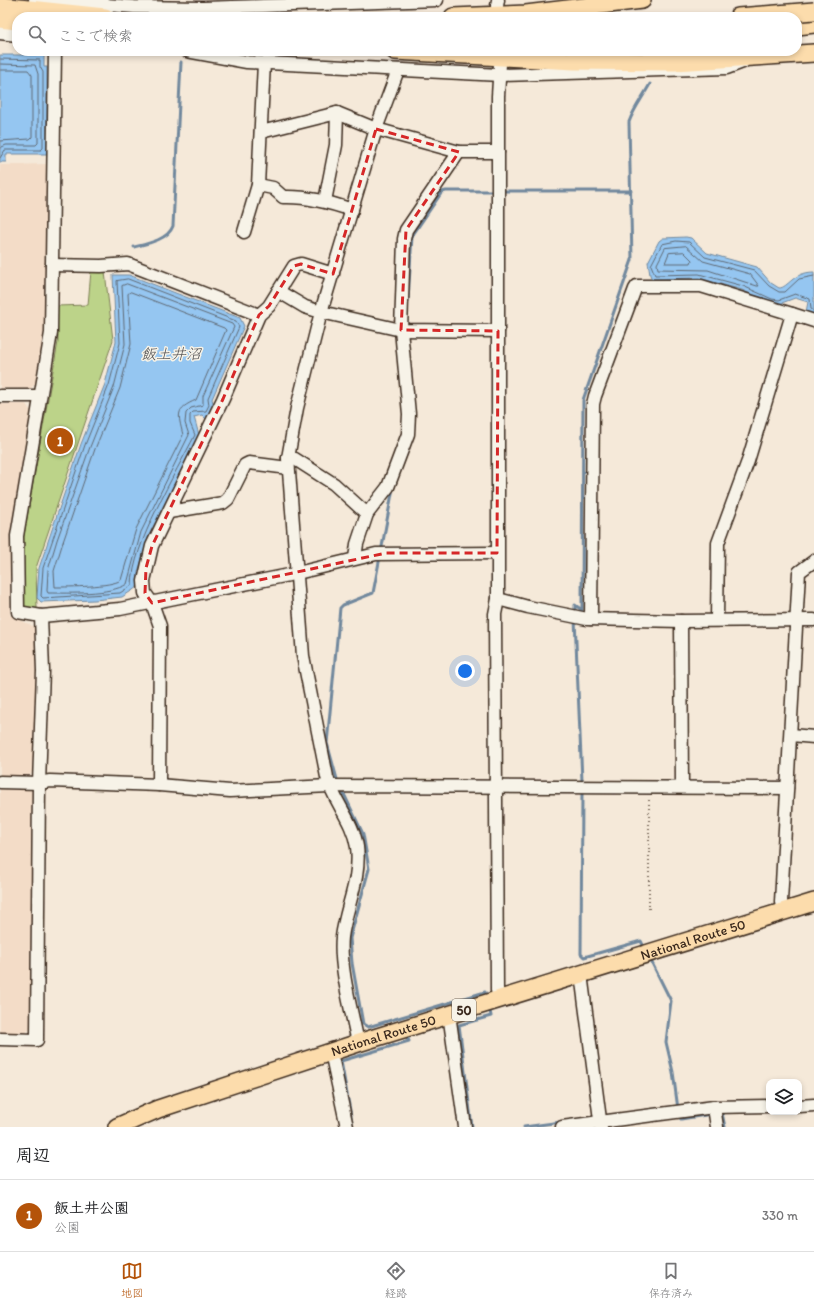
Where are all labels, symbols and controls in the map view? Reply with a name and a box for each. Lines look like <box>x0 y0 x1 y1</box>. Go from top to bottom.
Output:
search box <box>12 12 802 56</box>
icon: search <box>26 23 48 45</box>
text: ここで検索 <box>58 27 133 45</box>
water label: 飯土井沼 <box>141 345 203 363</box>
pin: 1 <box>47 426 73 456</box>
your location <box>455 661 475 681</box>
street label: National Route 50 <box>638 915 748 964</box>
road number: 50 <box>452 999 476 1021</box>
street label: National Route 50 <box>329 1011 438 1060</box>
map controls <box>766 1079 802 1115</box>
button: layers <box>766 1079 802 1115</box>
text: 周辺 <box>16 1145 50 1165</box>
text: 飯土井公園 <box>54 1199 129 1217</box>
text: 1 <box>26 1208 32 1223</box>
text: 330 m <box>762 1208 798 1223</box>
text: 公園 <box>54 1220 80 1235</box>
tab: 地図 <box>121 1260 143 1300</box>
tab: 経路 <box>385 1260 407 1300</box>
tab: 保存済み <box>649 1260 693 1300</box>

